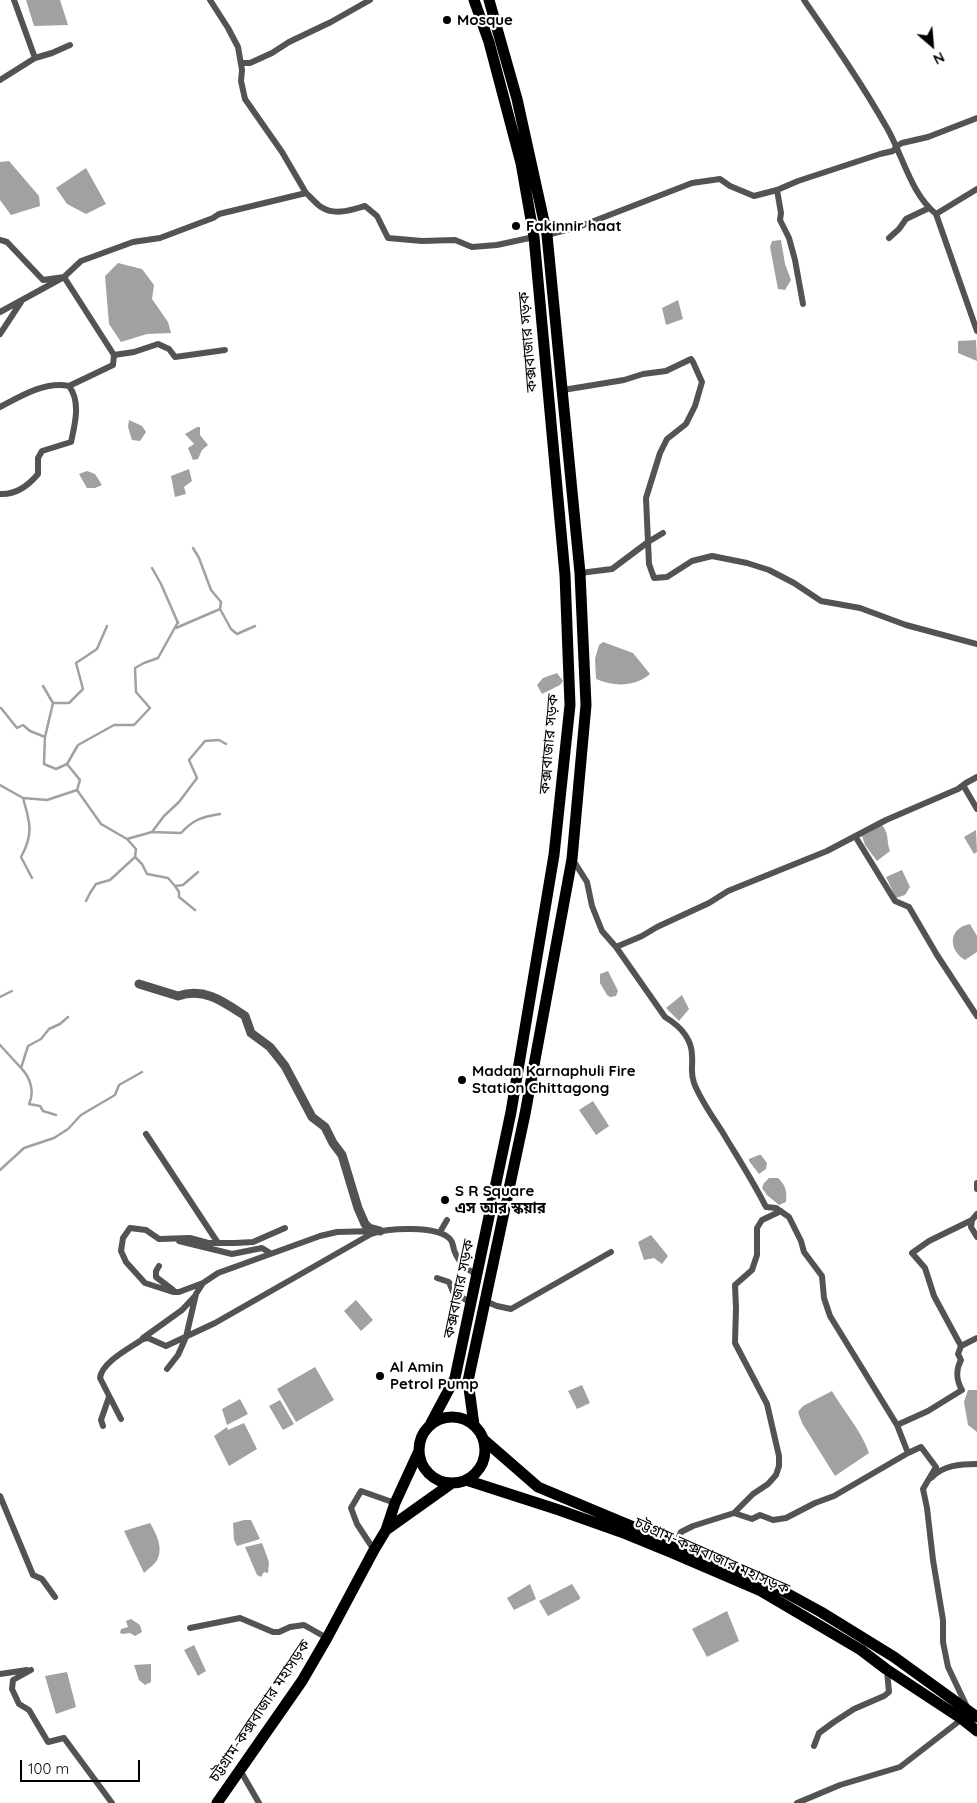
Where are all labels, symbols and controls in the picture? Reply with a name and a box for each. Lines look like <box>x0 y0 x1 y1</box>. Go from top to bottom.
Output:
place label: Mosque <box>457 11 513 29</box>
marker: Mosque <box>441 14 453 26</box>
north arrow <box>907 20 957 70</box>
text: N <box>930 48 947 69</box>
place label: Fakinnir haat <box>526 217 622 235</box>
marker: Fakinnir haat <box>510 220 522 232</box>
street label: কক্সবাজার সড়ক <box>515 291 541 393</box>
street label: কক্সবাজার সড়ক <box>536 693 562 795</box>
place label: Madan Karnaphuli Fire Station Chittagong <box>472 1062 636 1097</box>
marker: Madan Karnaphuli Fire Station Chittagong <box>456 1074 468 1086</box>
place label: S R Square এস আর স্কয়ার <box>455 1182 546 1217</box>
marker: S R Square এস আর স্কয়ার <box>439 1194 451 1206</box>
street label: কক্সবাজার সড়ক <box>440 1238 478 1340</box>
place label: Al Amin Petrol Pump <box>390 1358 479 1393</box>
marker: Al Amin Petrol Pump <box>374 1370 386 1382</box>
street label: চট্টগ্রাম-কক্সবাজার মহাসড়ক <box>632 1514 792 1598</box>
street label: চট্টগ্রাম-কক্সবাজার মহাসড়ক <box>206 1636 314 1786</box>
scale bar <box>22 1750 142 1782</box>
text: 100 m <box>28 1759 69 1778</box>

